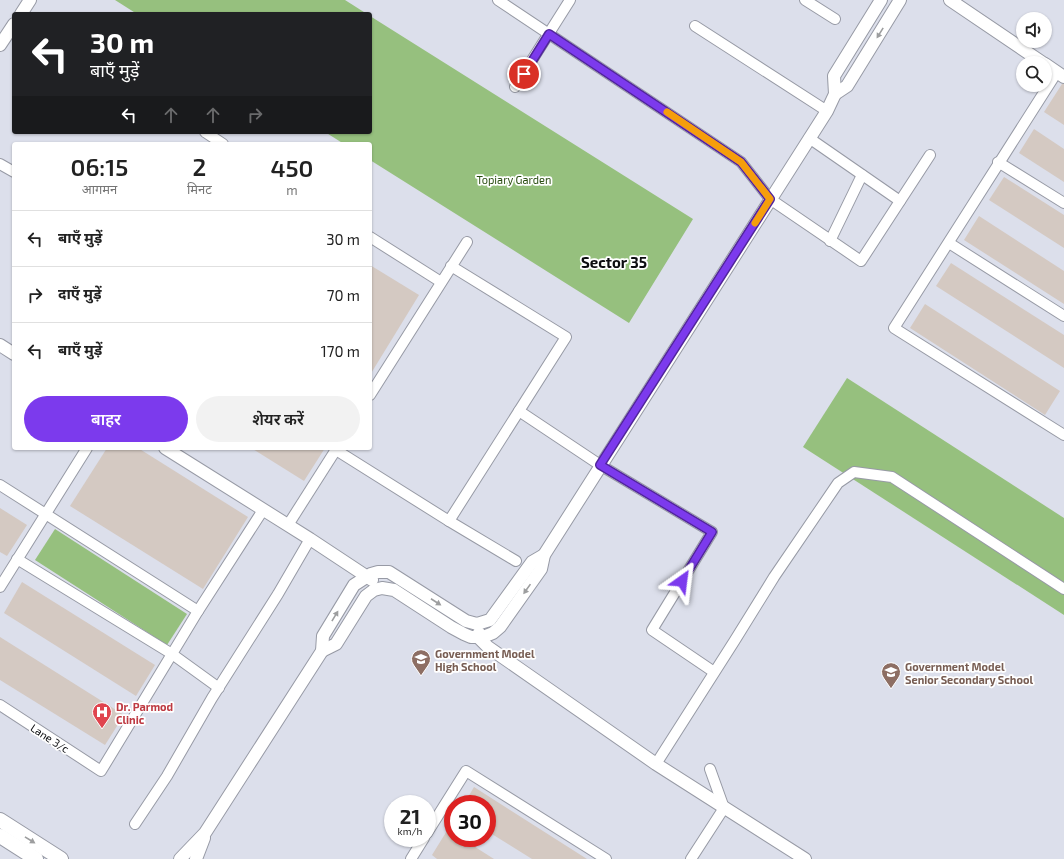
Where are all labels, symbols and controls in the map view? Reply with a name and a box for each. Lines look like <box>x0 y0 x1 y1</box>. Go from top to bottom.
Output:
map controls <box>1016 12 1052 92</box>
button: sound <box>1016 12 1052 48</box>
text: 30 m <box>90 25 154 59</box>
one-way arrow <box>876 27 883 39</box>
icon: left <box>24 28 76 80</box>
button: search <box>1016 56 1052 92</box>
pin <box>507 57 541 91</box>
text: बाएँ मुड़ें <box>90 59 139 81</box>
icon: arrive <box>513 63 535 85</box>
icon: left <box>118 104 140 126</box>
icon: ahead <box>160 104 182 126</box>
icon: ahead <box>202 104 224 126</box>
icon: right <box>244 104 266 126</box>
text: 06:15 <box>71 152 128 181</box>
text: 2 <box>193 152 206 181</box>
text: 450 <box>270 153 313 182</box>
park label: Topiary Garden <box>477 173 551 186</box>
text: आगमन <box>82 181 117 197</box>
text: मिनट <box>187 181 212 197</box>
text: m <box>286 182 298 198</box>
icon: left <box>24 228 46 250</box>
text: बाएँ मुड़ें <box>58 228 102 246</box>
text: 30 m <box>326 230 360 248</box>
district label: Sector 35 <box>581 253 647 271</box>
icon: right <box>24 284 46 306</box>
text: दाएँ मुड़ें <box>58 284 102 302</box>
text: 70 m <box>327 286 360 304</box>
icon: left <box>24 340 46 362</box>
text: बाएँ मुड़ें <box>58 340 102 358</box>
text: 170 m <box>321 342 360 360</box>
button: बाहर <box>24 396 188 442</box>
button: शेयर करें <box>196 396 360 442</box>
position arrow <box>661 560 703 602</box>
one-way arrow <box>523 584 531 594</box>
one-way arrow <box>430 598 442 605</box>
one-way arrow <box>332 610 339 622</box>
place label: Government Model High School <box>435 647 535 673</box>
school or university icon: Government Model High School <box>410 648 432 676</box>
place label: Government Model Senior Secondary School <box>905 660 1033 687</box>
school or university icon: Government Model Senior Secondary School <box>880 661 902 689</box>
place label: Dr. Parmod Clinic <box>116 700 173 726</box>
hospital icon: Dr. Parmod Clinic <box>91 701 113 729</box>
street label: Lane 3/c <box>28 721 72 755</box>
speed limit sign: 30 <box>444 795 496 847</box>
text: 21 <box>400 804 420 828</box>
text: km/h <box>398 825 422 837</box>
one-way arrow <box>24 836 36 843</box>

